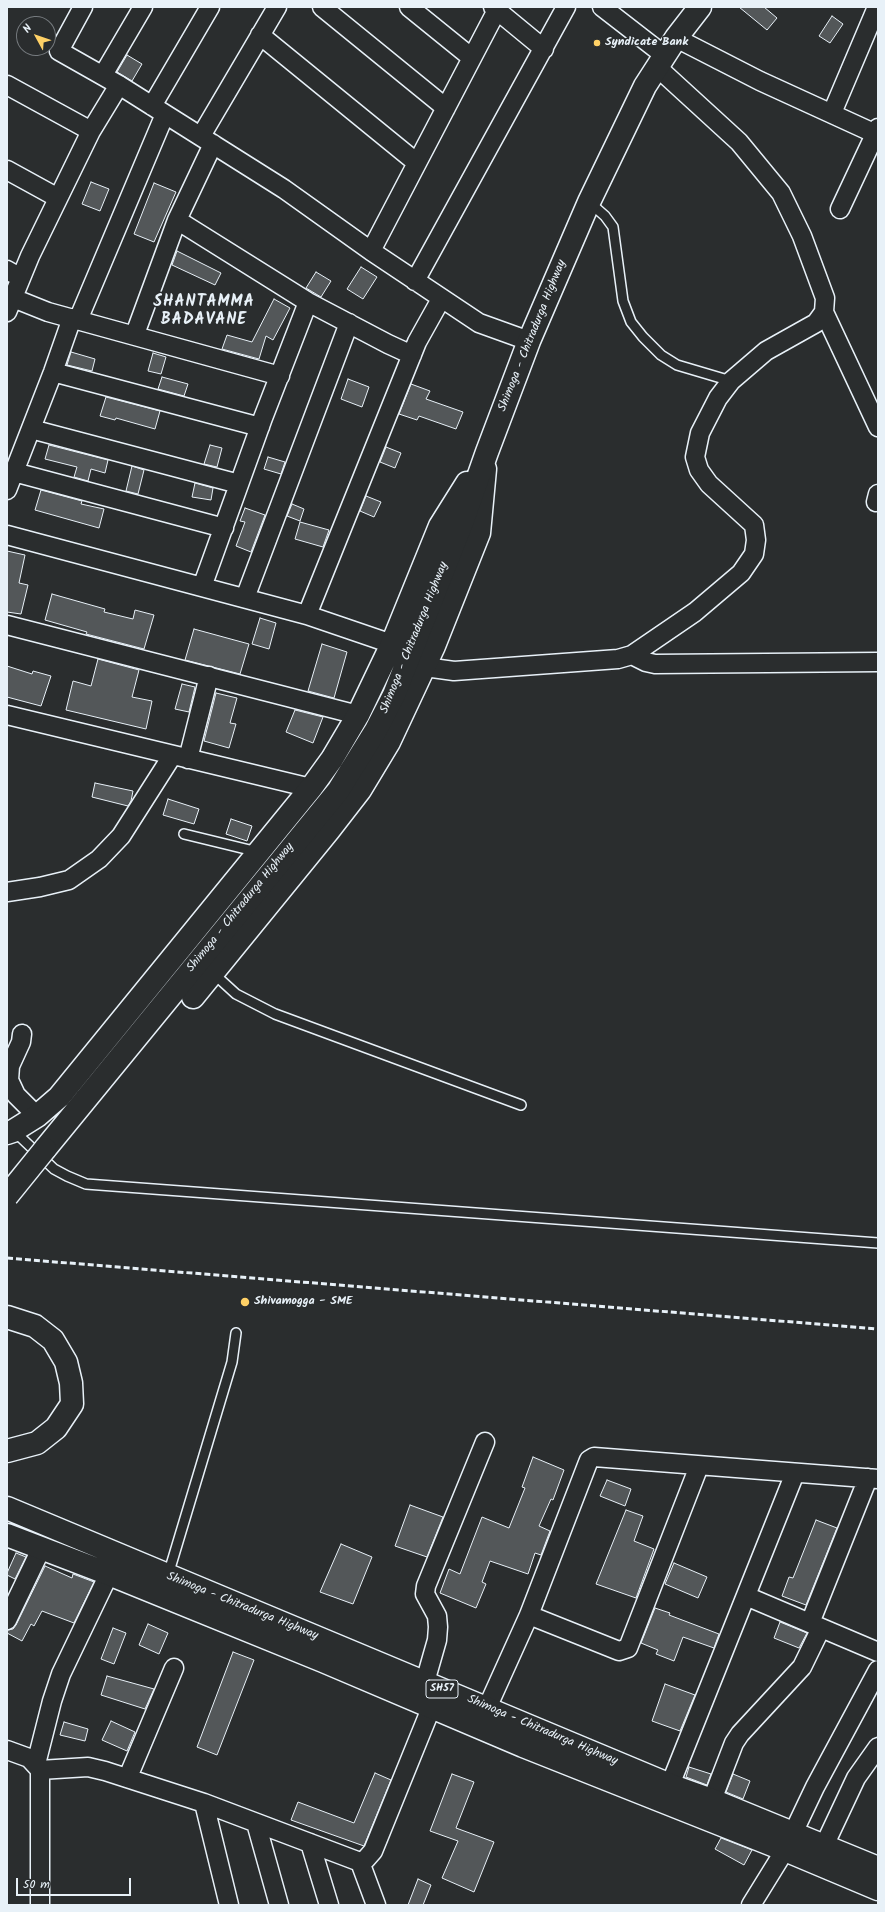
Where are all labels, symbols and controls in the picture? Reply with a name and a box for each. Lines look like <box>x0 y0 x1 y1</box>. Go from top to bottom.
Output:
north arrow <box>16 16 56 56</box>
text: N <box>18 20 37 37</box>
place label: Syndicate Bank <box>605 36 688 50</box>
marker: Syndicate Bank <box>592 38 602 48</box>
street label: Shimoga - Chitradurga Highway <box>496 258 570 414</box>
district label: SHANTAMMA BADAVANE <box>153 293 255 331</box>
street label: Shimoga - Chitradurga Highway <box>378 560 452 716</box>
street label: Shimoga - Chitradurga Highway <box>184 840 298 976</box>
place label: Shivamogga - SME <box>254 1295 353 1309</box>
marker: Shivamogga - SME <box>239 1296 251 1308</box>
street label: Shimoga - Chitradurga Highway <box>164 1570 320 1644</box>
road number: SH57 <box>426 1680 458 1698</box>
street label: Shimoga - Chitradurga Highway <box>465 1693 619 1769</box>
scale bar <box>18 1870 133 1896</box>
text: 50 m <box>23 1875 50 1894</box>

